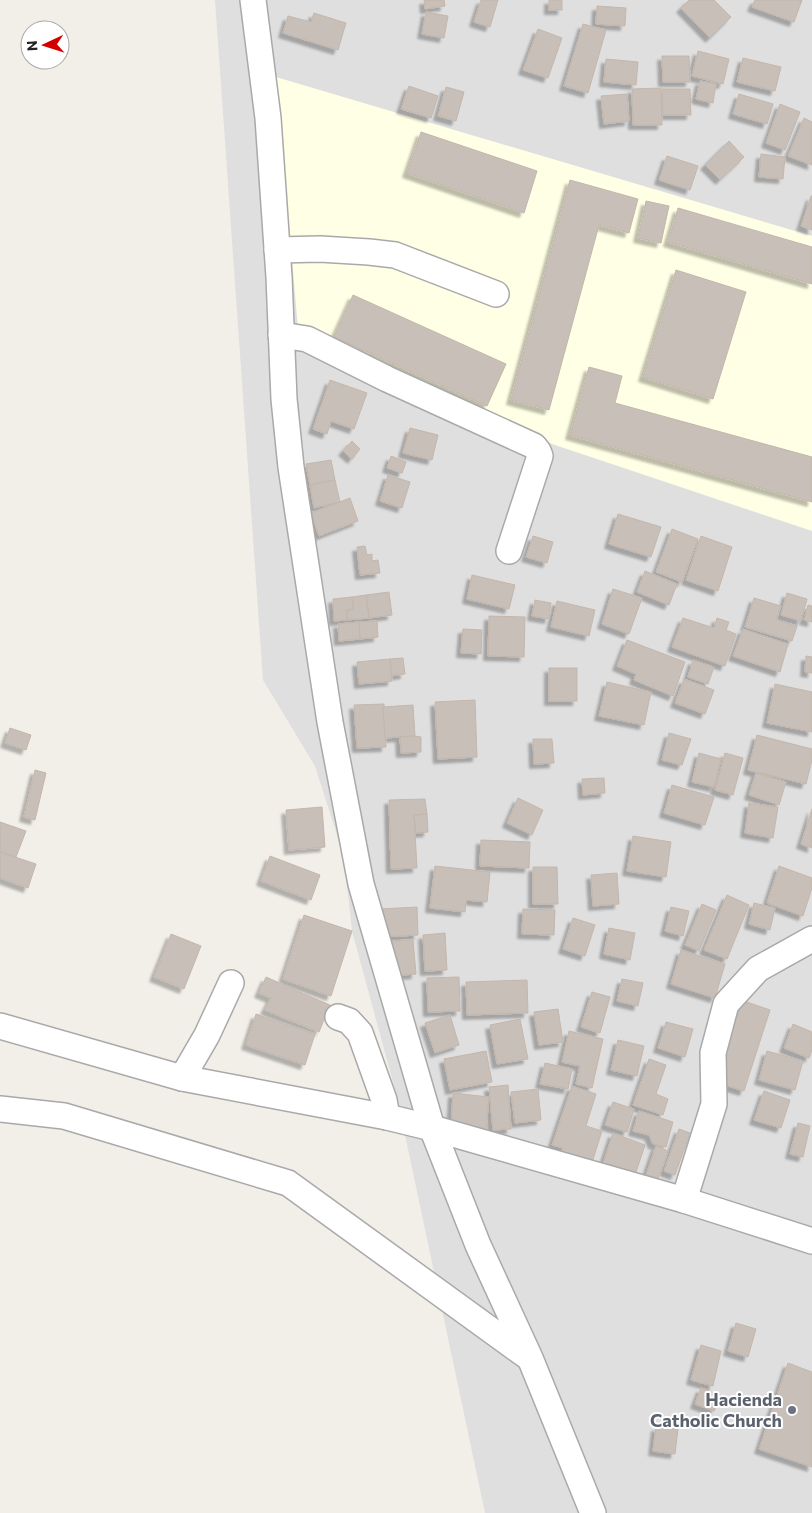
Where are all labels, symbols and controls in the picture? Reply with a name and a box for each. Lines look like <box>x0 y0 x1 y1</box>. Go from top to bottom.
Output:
north arrow <box>20 20 70 70</box>
text: N <box>23 40 40 52</box>
place label: Hacienda Catholic Church <box>650 1388 782 1431</box>
marker: Hacienda Catholic Church <box>786 1404 798 1416</box>

